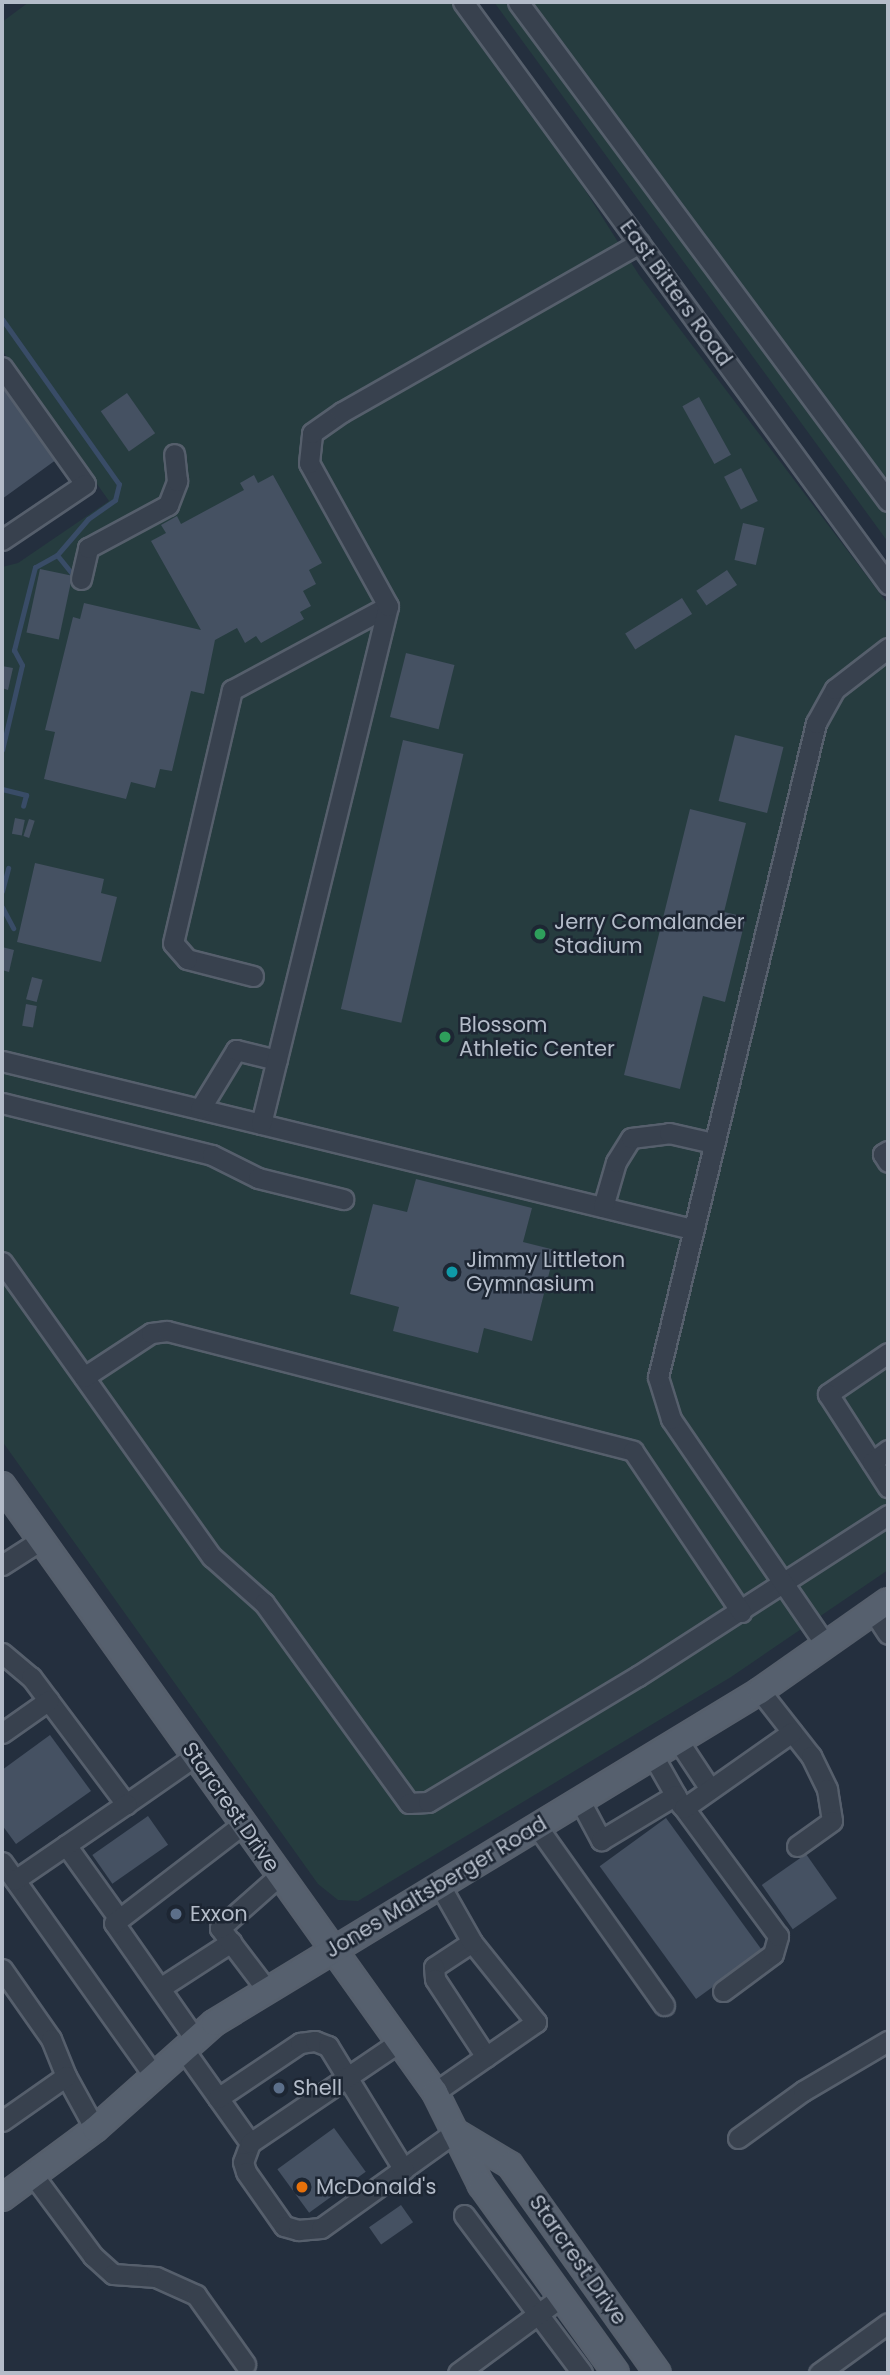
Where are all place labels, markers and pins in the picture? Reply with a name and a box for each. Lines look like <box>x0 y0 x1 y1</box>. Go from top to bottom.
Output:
place label: Jerry Comalander Stadium <box>554 909 745 959</box>
marker: Jerry Comalander Stadium <box>532 926 548 942</box>
place label: Blossom Athletic Center <box>459 1012 615 1062</box>
marker: Blossom Athletic Center <box>437 1029 453 1045</box>
place label: Jimmy Littleton Gymnasium <box>466 1247 625 1297</box>
marker: Jimmy Littleton Gymnasium <box>444 1264 460 1280</box>
place label: Exxon <box>190 1901 248 1927</box>
marker: Exxon <box>168 1906 184 1922</box>
place label: Shell <box>293 2075 342 2101</box>
marker: Shell <box>271 2080 287 2096</box>
place label: McDonald's <box>316 2174 436 2200</box>
marker: McDonald's <box>294 2179 310 2195</box>

